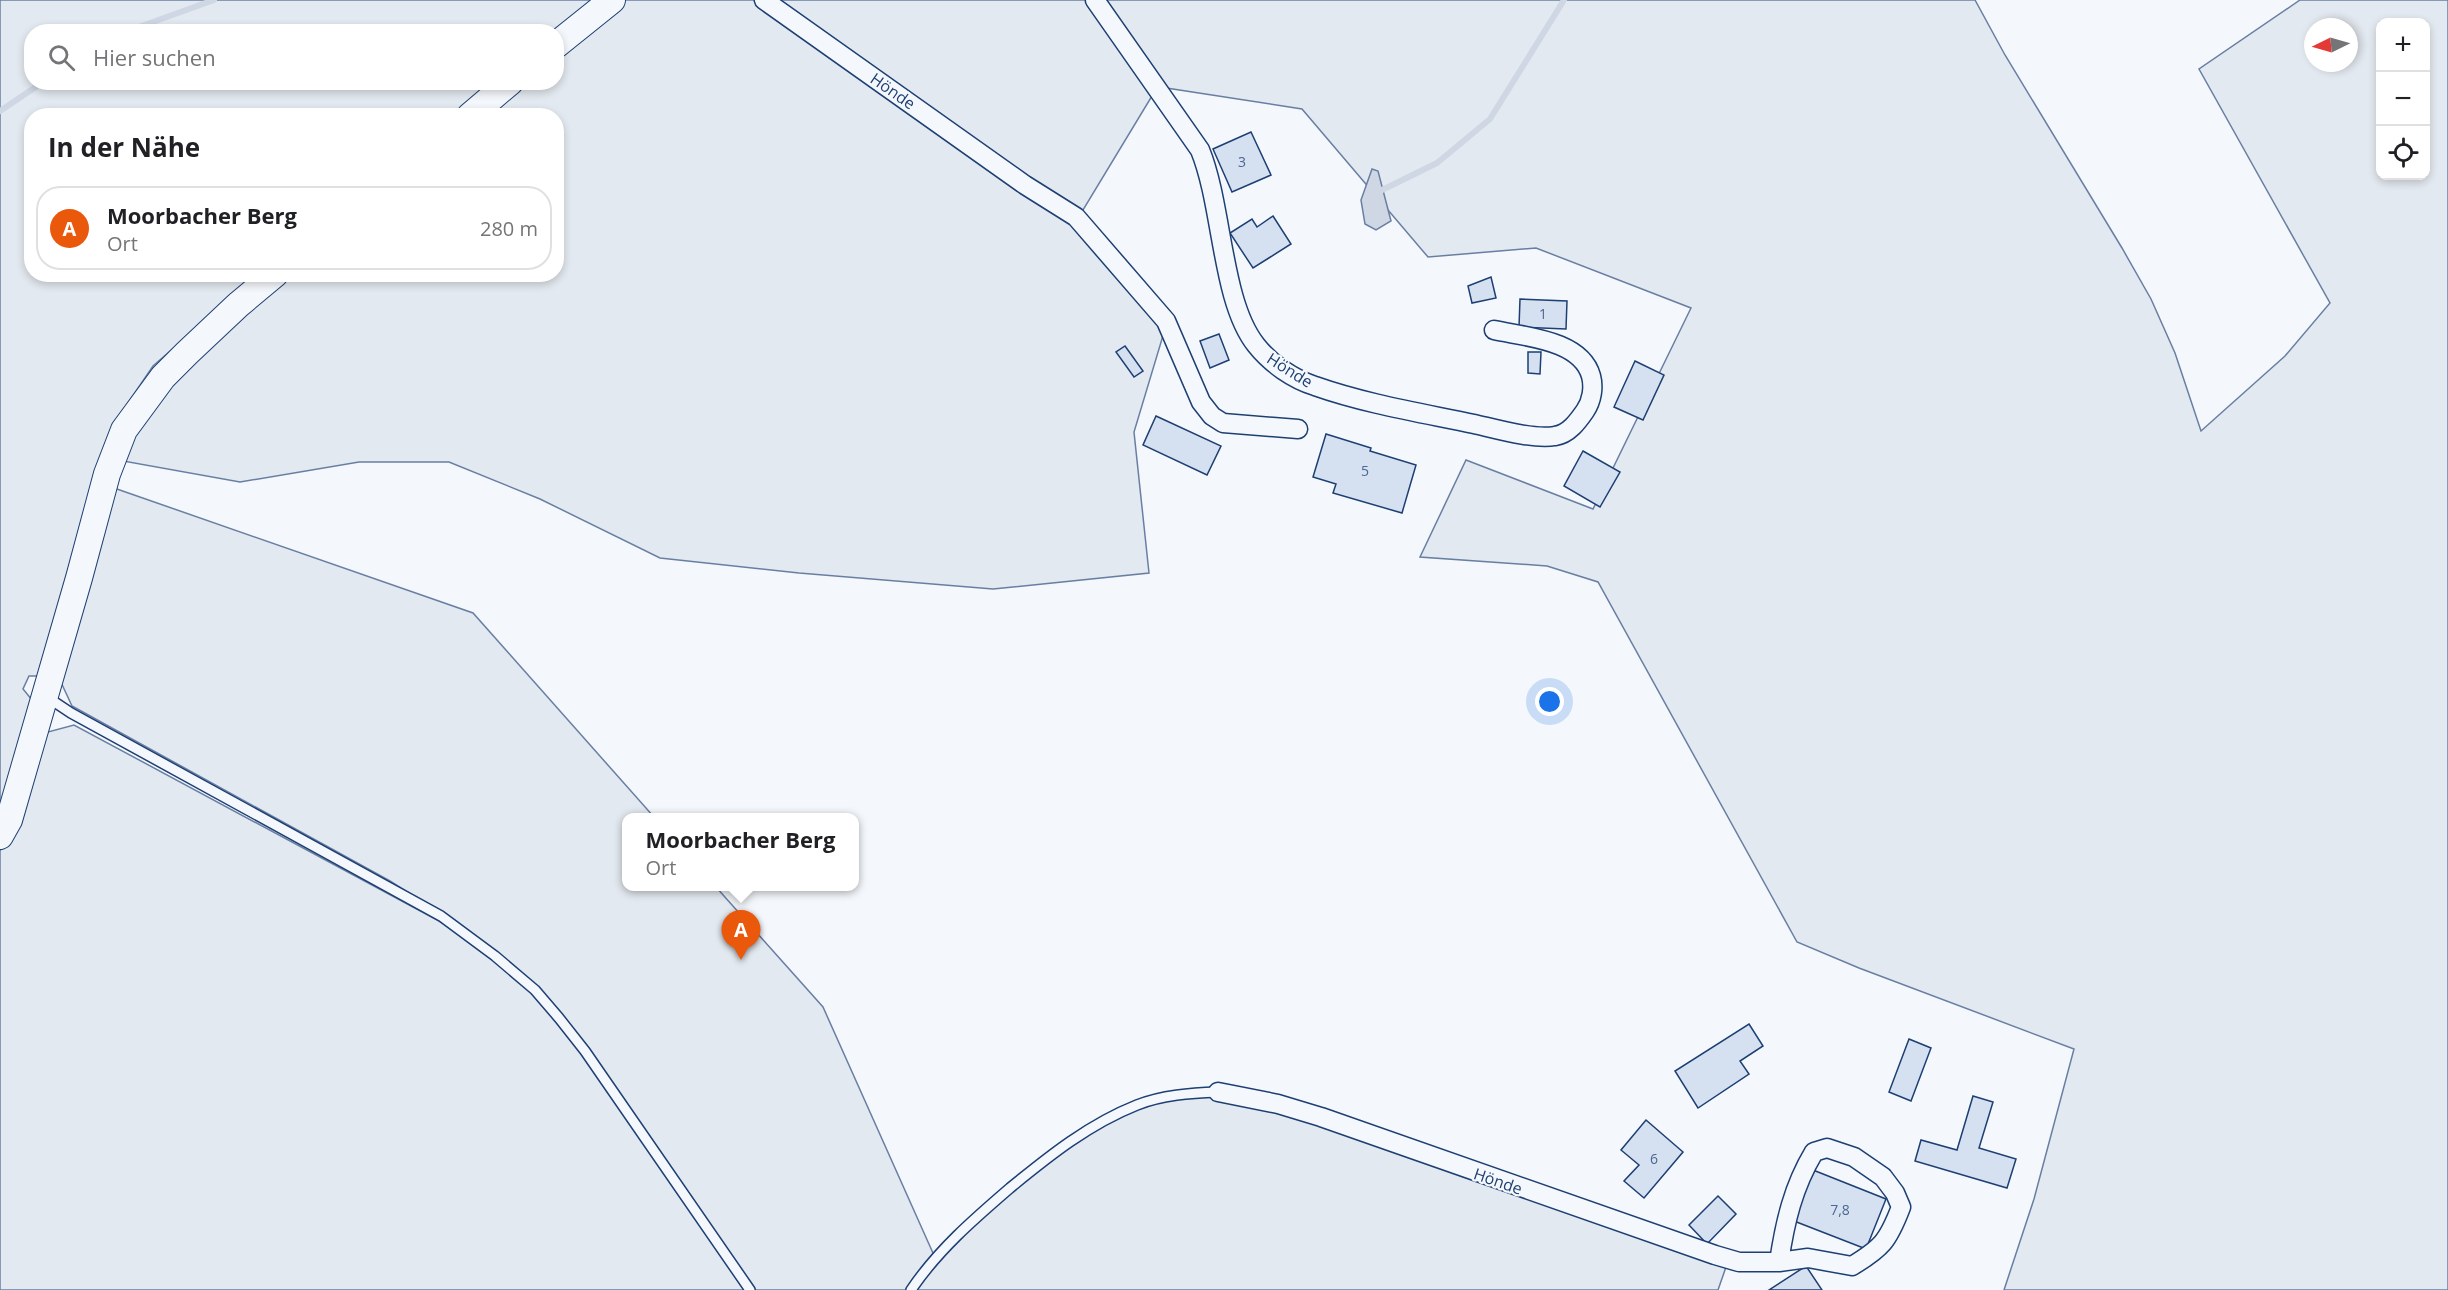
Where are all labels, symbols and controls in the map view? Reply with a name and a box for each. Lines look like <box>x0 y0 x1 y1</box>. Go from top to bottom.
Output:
north arrow <box>2304 18 2358 72</box>
map controls <box>2376 18 2430 180</box>
button: + <box>2376 18 2430 72</box>
search box <box>24 24 564 90</box>
icon: search <box>45 41 78 74</box>
text: Hier suchen <box>93 42 216 72</box>
street label: Hönde <box>866 68 920 114</box>
button: − <box>2376 72 2430 126</box>
button: locate <box>2376 126 2430 180</box>
text: In der Nähe <box>48 129 200 165</box>
house number: 3 <box>1238 152 1246 171</box>
text: Moorbacher Berg <box>107 200 297 230</box>
text: A <box>63 215 76 242</box>
text: 280 m <box>480 215 538 242</box>
text: Ort <box>107 230 138 257</box>
house number: 1 <box>1539 304 1547 323</box>
street label: Hönde <box>1263 347 1317 393</box>
house number: 5 <box>1361 461 1369 480</box>
your location <box>1535 687 1564 716</box>
popup <box>622 813 859 891</box>
text: Moorbacher Berg <box>646 824 835 854</box>
text: Ort <box>646 854 676 881</box>
pin: A <box>722 910 760 960</box>
house number: 6 <box>1650 1149 1658 1168</box>
street label: Hönde <box>1471 1162 1525 1200</box>
house number: 7,8 <box>1830 1200 1850 1219</box>

